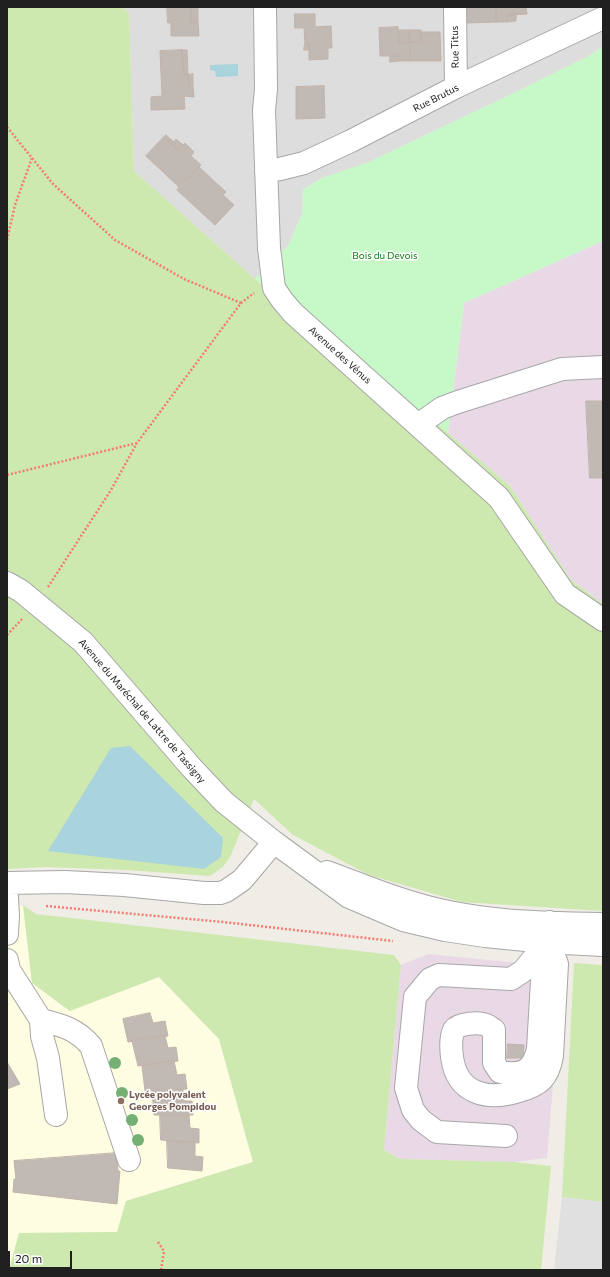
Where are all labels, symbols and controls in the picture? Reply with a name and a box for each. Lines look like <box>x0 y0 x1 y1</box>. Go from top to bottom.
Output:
street label: Rue Titus <box>449 26 461 68</box>
street label: Rue Brutus <box>411 81 461 115</box>
park label: Bois du Devois <box>352 250 418 262</box>
street label: Avenue des Vénus <box>306 324 374 386</box>
street label: Avenue du Maréchal de Lattre de Tassigny <box>76 636 208 786</box>
place label: Lycée polyvalent Georges Pompidou <box>129 1089 216 1112</box>
marker: Lycée polyvalent Georges Pompidou <box>116 1096 126 1106</box>
scale bar <box>10 1243 74 1269</box>
text: 20 m <box>15 1251 42 1265</box>

